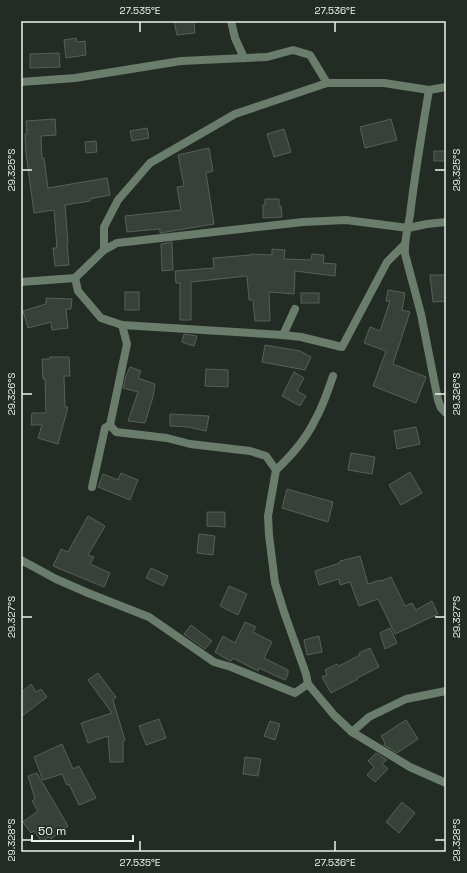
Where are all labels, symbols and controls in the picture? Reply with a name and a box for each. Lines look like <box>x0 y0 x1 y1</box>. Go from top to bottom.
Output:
text: 27.535°E <box>120 4 161 17</box>
text: 27.536°E <box>314 4 356 17</box>
text: 29.325°S <box>5 149 18 191</box>
text: 29.325°S <box>450 149 463 191</box>
text: 29.326°S <box>5 373 18 415</box>
text: 29.326°S <box>450 373 463 415</box>
text: 29.327°S <box>5 596 18 638</box>
text: 29.327°S <box>450 596 463 638</box>
scale bar <box>32 817 133 843</box>
text: 29.328°S <box>5 819 18 861</box>
text: 29.328°S <box>450 819 463 861</box>
text: 50 m <box>38 823 66 839</box>
text: 27.535°E <box>120 856 161 869</box>
text: 27.536°E <box>314 856 356 869</box>

